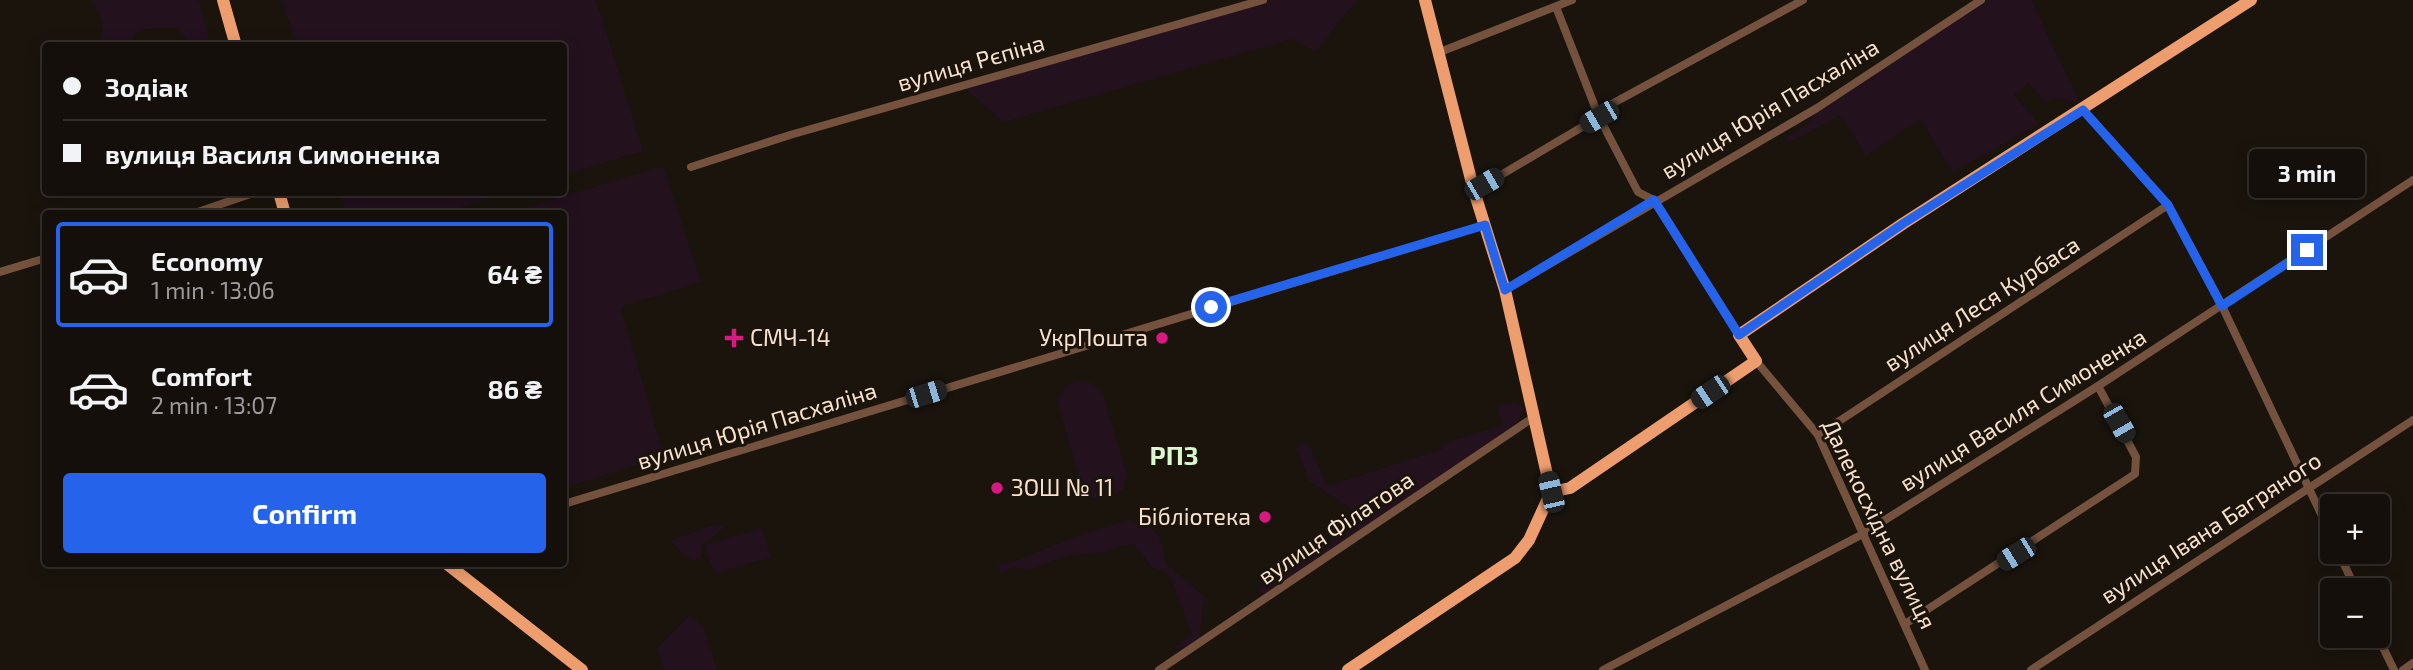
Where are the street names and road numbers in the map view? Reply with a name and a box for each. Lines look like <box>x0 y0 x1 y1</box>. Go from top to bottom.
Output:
street label: вулиця Рєпіна <box>894 28 1048 97</box>
street label: вулиця Юрія Пасхаліна <box>1656 32 1884 185</box>
street label: вулиця Леся Курбаса <box>1879 230 2085 378</box>
street label: вулиця Василя Симоненка <box>1894 322 2151 497</box>
street label: вулиця Юрія Пасхаліна <box>634 375 880 476</box>
street label: Далекосхідна вулиця <box>1816 414 1943 633</box>
street label: вулиця Івана Багряного <box>2095 445 2327 610</box>
street label: вулиця Філатова <box>1252 465 1419 590</box>

